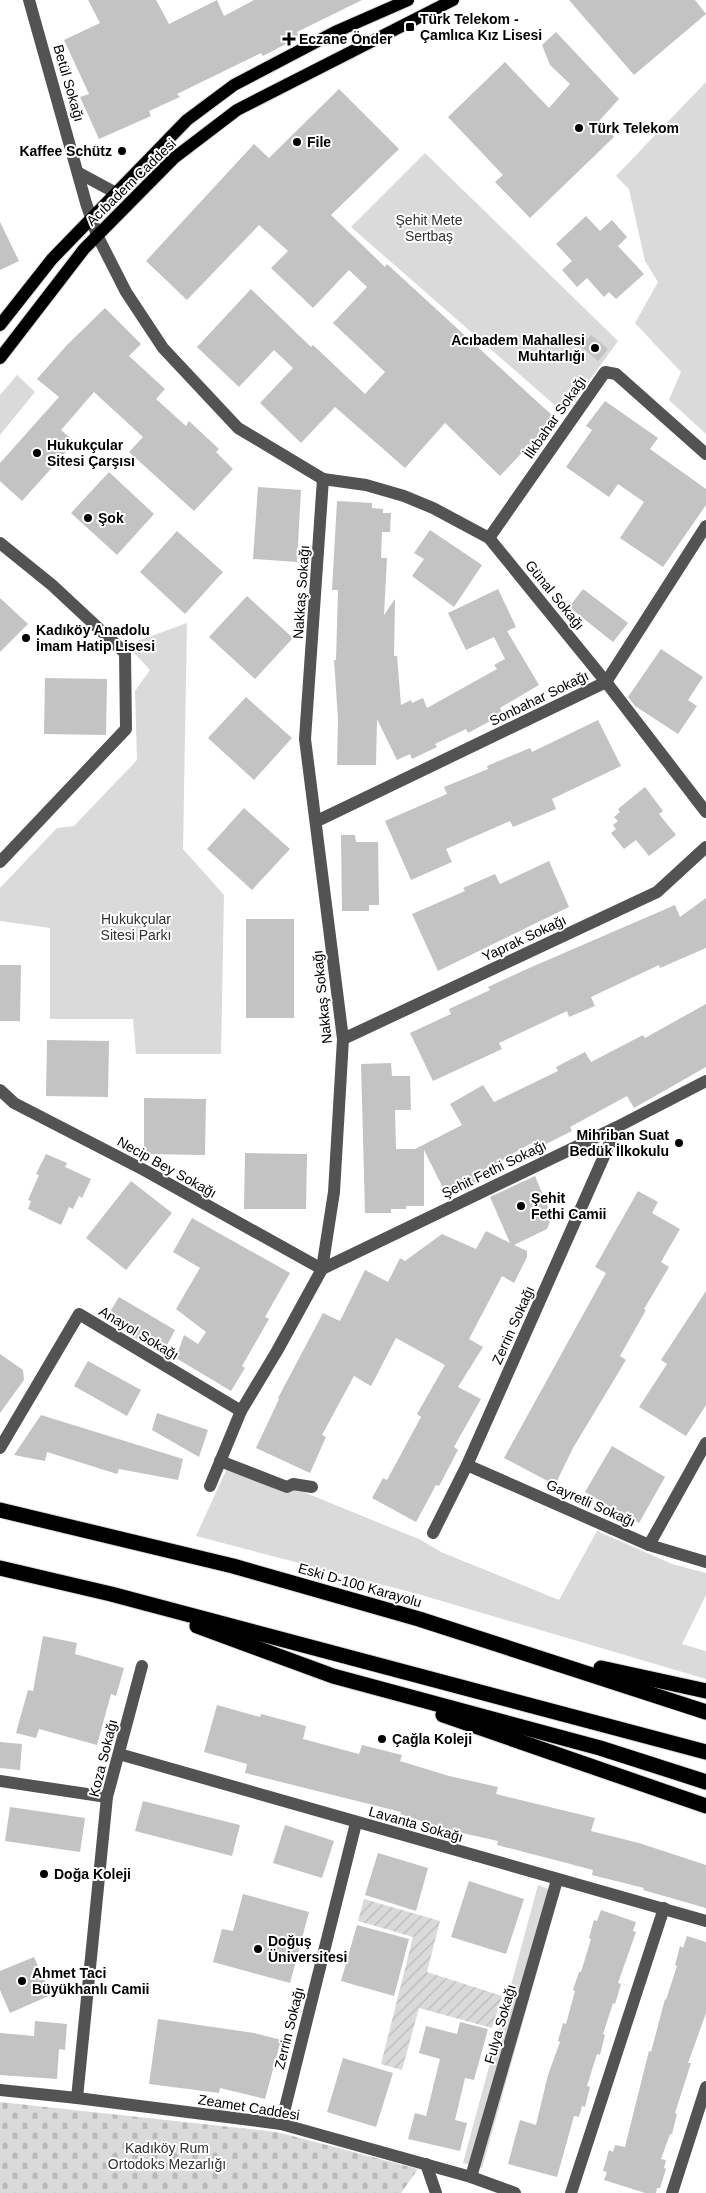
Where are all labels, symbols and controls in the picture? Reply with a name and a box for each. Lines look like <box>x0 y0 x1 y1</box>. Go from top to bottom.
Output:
place label: Türk Telekom - Çamlıca Kız Lisesi <box>420 11 542 43</box>
marker: Türk Telekom - Çamlıca Kız Lisesi <box>404 21 416 33</box>
place label: Eczane Önder <box>299 31 393 47</box>
marker: Eczane Önder <box>283 33 295 45</box>
street label: Betül Sokağı <box>50 43 88 123</box>
place label: Türk Telekom <box>589 120 679 136</box>
marker: Türk Telekom <box>573 122 585 134</box>
place label: File <box>307 134 331 150</box>
street label: Acıbadem Caddesi <box>83 135 179 229</box>
marker: File <box>291 136 303 148</box>
place label: Kaffee Schütz <box>19 143 112 159</box>
marker: Kaffee Schütz <box>116 145 128 157</box>
park label: Şehit Mete Sertbaş <box>396 212 463 244</box>
place label: Acıbadem Mahallesi Muhtarlığı <box>451 332 585 364</box>
marker: Acıbadem Mahallesi Muhtarlığı <box>589 342 601 354</box>
street label: İlkbahar Sokağı <box>520 372 589 461</box>
place label: Hukukçular Sitesi Çarşısı <box>47 437 135 469</box>
marker: Hukukçular Sitesi Çarşısı <box>31 447 43 459</box>
place label: Şok <box>98 510 124 526</box>
marker: Şok <box>82 512 94 524</box>
street label: Nakkaş Sokağı <box>290 544 312 640</box>
street label: Günal Sokağı <box>522 557 588 633</box>
place label: Kadıköy Anadolu İmam Hatip Lisesi <box>36 622 155 654</box>
marker: Kadıköy Anadolu İmam Hatip Lisesi <box>20 632 32 644</box>
street label: Sonbahar Sokağı <box>487 667 591 729</box>
park label: Hukukçular Sitesi Parkı <box>101 911 171 943</box>
street label: Yaprak Sokağı <box>479 912 569 964</box>
street label: Nakkaş Sokağı <box>309 949 335 1045</box>
place label: Mihriban Suat Bedük İlkokulu <box>569 1127 669 1159</box>
street label: Necip Bey Sokağı <box>114 1133 220 1201</box>
street label: Şehit Fethi Sokağı <box>439 1137 549 1201</box>
marker: Mihriban Suat Bedük İlkokulu <box>673 1137 685 1149</box>
place label: Şehit Fethi Camii <box>531 1190 606 1222</box>
marker: Şehit Fethi Camii <box>515 1200 527 1212</box>
street label: Zerrin Sokağı <box>489 1283 537 1367</box>
street label: Anayol Sokağı <box>96 1303 182 1363</box>
street label: Gayretli Sokağı <box>544 1476 638 1530</box>
street label: Eski D-100 Karayolu <box>296 1560 424 1610</box>
street label: Koza Sokağı <box>86 1718 120 1798</box>
place label: Çağla Koleji <box>392 1731 472 1747</box>
marker: Çağla Koleji <box>376 1733 388 1745</box>
street label: Lavanta Sokağı <box>367 1803 465 1845</box>
place label: Doğa Koleji <box>54 1866 131 1882</box>
marker: Doğa Koleji <box>38 1868 50 1880</box>
place label: Doğuş Üniversitesi <box>268 1933 347 1965</box>
marker: Doğuş Üniversitesi <box>252 1943 264 1955</box>
place label: Ahmet Taci Büyükhanlı Camii <box>32 1965 149 1997</box>
marker: Ahmet Taci Büyükhanlı Camii <box>16 1975 28 1987</box>
street label: Fulya Sokağı <box>481 1983 519 2065</box>
street label: Zerrin Sokağı <box>271 1985 307 2071</box>
street label: Zeamet Caddesi <box>197 2091 301 2123</box>
park label: Kadıköy Rum Ortodoks Mezarlığı <box>108 2140 226 2172</box>

